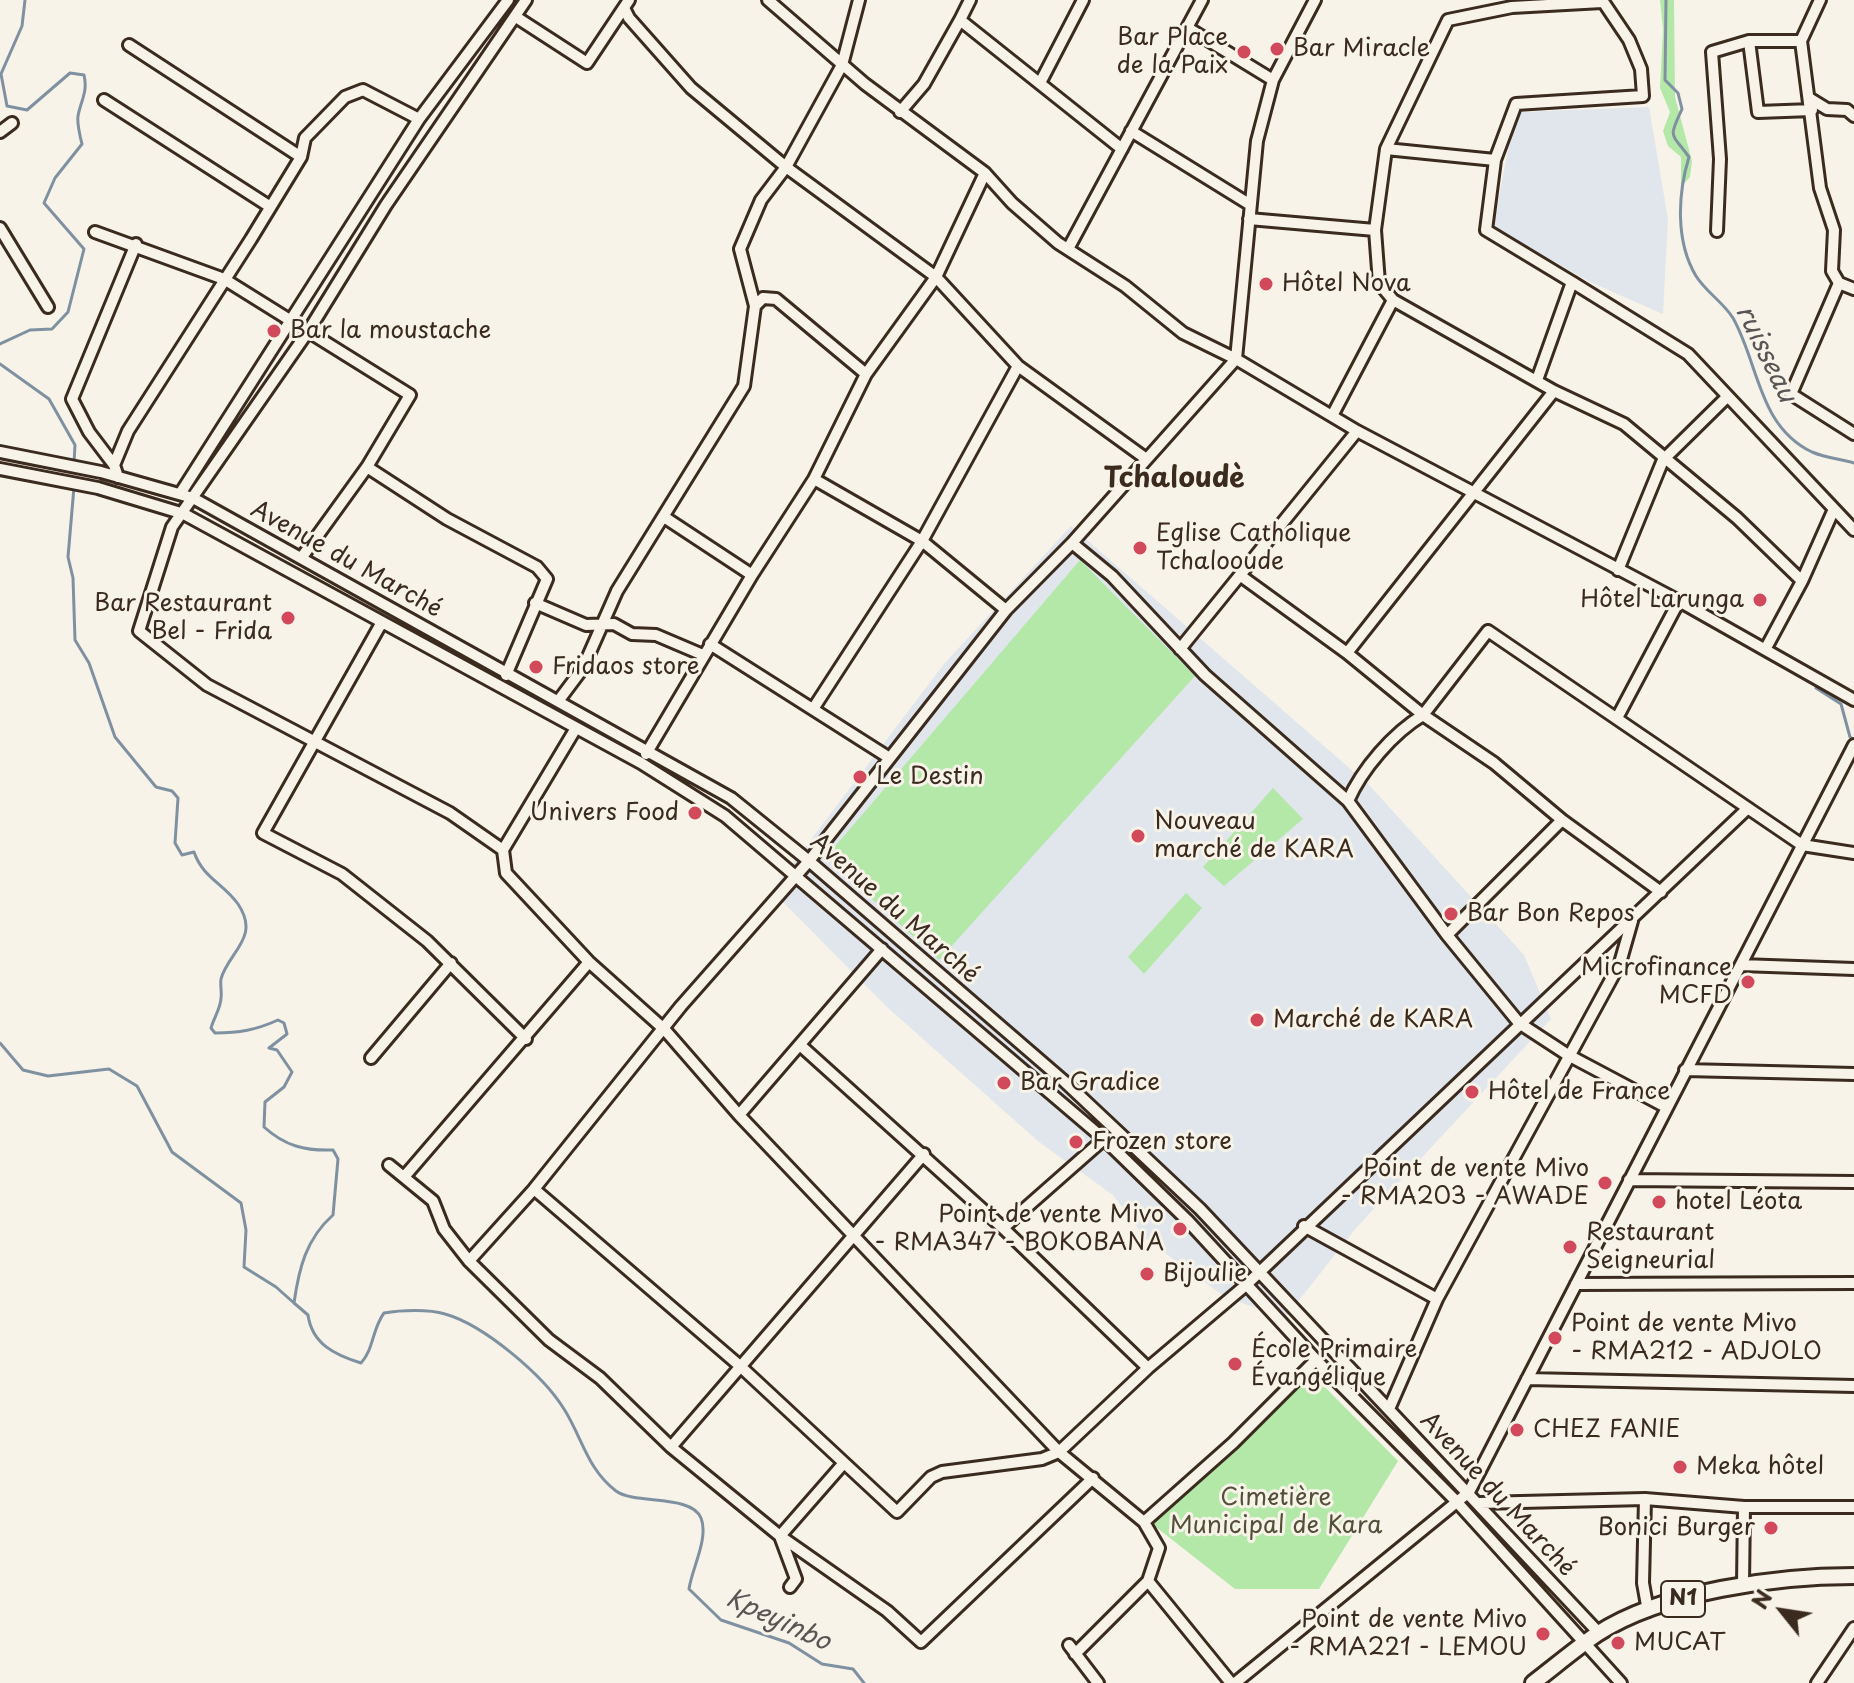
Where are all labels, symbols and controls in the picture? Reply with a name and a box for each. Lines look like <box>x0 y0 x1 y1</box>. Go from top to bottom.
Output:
place label: Bar Place de la Paix <box>1117 24 1228 80</box>
place label: Bar Miracle <box>1293 35 1430 63</box>
marker: Bar Miracle <box>1268 40 1286 58</box>
marker: Bar Place de la Paix <box>1235 43 1253 61</box>
place label: Hôtel Nova <box>1282 270 1411 298</box>
marker: Hôtel Nova <box>1257 275 1275 293</box>
water label: ruisseau <box>1728 300 1802 408</box>
place label: Bar la moustache <box>290 317 491 345</box>
marker: Bar la moustache <box>265 322 283 340</box>
district label: Tchaloudè <box>1103 462 1245 496</box>
street label: Avenue du Marché <box>246 496 446 624</box>
place label: Eglise Catholique Tchalooude <box>1156 520 1351 576</box>
marker: Eglise Catholique Tchalooude <box>1131 539 1149 557</box>
place label: Hôtel Larunga <box>1580 586 1744 614</box>
place label: Bar Restaurant Bel - Frida <box>94 590 272 646</box>
marker: Hôtel Larunga <box>1751 591 1769 609</box>
marker: Bar Restaurant Bel - Frida <box>279 609 297 627</box>
place label: Fridaos store <box>552 653 700 681</box>
marker: Fridaos store <box>527 658 545 676</box>
place label: Le Destin <box>876 763 984 791</box>
marker: Le Destin <box>851 768 869 786</box>
place label: Univers Food <box>530 799 679 827</box>
marker: Univers Food <box>686 804 704 822</box>
place label: Nouveau marché de KARA <box>1154 808 1354 864</box>
marker: Nouveau marché de KARA <box>1129 827 1147 845</box>
street label: Avenue du Marché <box>804 828 984 990</box>
place label: Bar Bon Repos <box>1467 900 1635 928</box>
marker: Bar Bon Repos <box>1442 905 1460 923</box>
place label: Microfinance MCFD <box>1581 954 1732 1010</box>
marker: Microfinance MCFD <box>1739 973 1757 991</box>
place label: Marché de KARA <box>1273 1006 1473 1034</box>
marker: Marché de KARA <box>1248 1011 1266 1029</box>
place label: Bar Gradice <box>1020 1069 1160 1097</box>
marker: Bar Gradice <box>995 1074 1013 1092</box>
place label: Hôtel de France <box>1488 1078 1670 1106</box>
marker: Hôtel de France <box>1463 1083 1481 1101</box>
place label: Frozen store <box>1092 1128 1232 1156</box>
marker: Frozen store <box>1067 1133 1085 1151</box>
place label: Point de vente Mivo - RMA203 - AWADE <box>1340 1155 1589 1211</box>
marker: Point de vente Mivo - RMA203 - AWADE <box>1596 1174 1614 1192</box>
place label: hotel Léota <box>1675 1188 1802 1216</box>
marker: hotel Léota <box>1650 1193 1668 1211</box>
place label: Point de vente Mivo - RMA347 - BOKOBANA <box>874 1201 1164 1257</box>
place label: Restaurant Seigneurial <box>1586 1219 1715 1275</box>
marker: Point de vente Mivo - RMA347 - BOKOBANA <box>1171 1220 1189 1238</box>
marker: Restaurant Seigneurial <box>1561 1238 1579 1256</box>
place label: Bijoulie <box>1163 1260 1247 1288</box>
marker: Bijoulie <box>1138 1265 1156 1283</box>
place label: Point de vente Mivo - RMA212 - ADJOLO <box>1571 1310 1822 1366</box>
marker: Point de vente Mivo - RMA212 - ADJOLO <box>1546 1329 1564 1347</box>
place label: École Primaire Évangélique <box>1251 1336 1417 1392</box>
marker: École Primaire Évangélique <box>1226 1355 1244 1373</box>
street label: Avenue du Marché <box>1414 1407 1580 1583</box>
place label: CHEZ FANIE <box>1533 1416 1680 1444</box>
marker: CHEZ FANIE <box>1508 1421 1526 1439</box>
place label: Meka hôtel <box>1696 1453 1824 1481</box>
marker: Meka hôtel <box>1671 1458 1689 1476</box>
park label: Cimetière Municipal de Kara <box>1170 1484 1382 1540</box>
place label: Bonici Burger <box>1598 1514 1755 1542</box>
marker: Bonici Burger <box>1762 1519 1780 1537</box>
north arrow <box>1742 1571 1822 1651</box>
road number: N1 <box>1661 1581 1705 1617</box>
water label: Kpeyinbo <box>721 1583 835 1659</box>
text: N <box>1742 1583 1779 1615</box>
place label: Point de vente Mivo - RMA221 - LEMOU <box>1289 1606 1527 1662</box>
marker: Point de vente Mivo - RMA221 - LEMOU <box>1534 1625 1552 1643</box>
place label: MUCAT <box>1634 1629 1726 1657</box>
marker: MUCAT <box>1609 1634 1627 1652</box>

